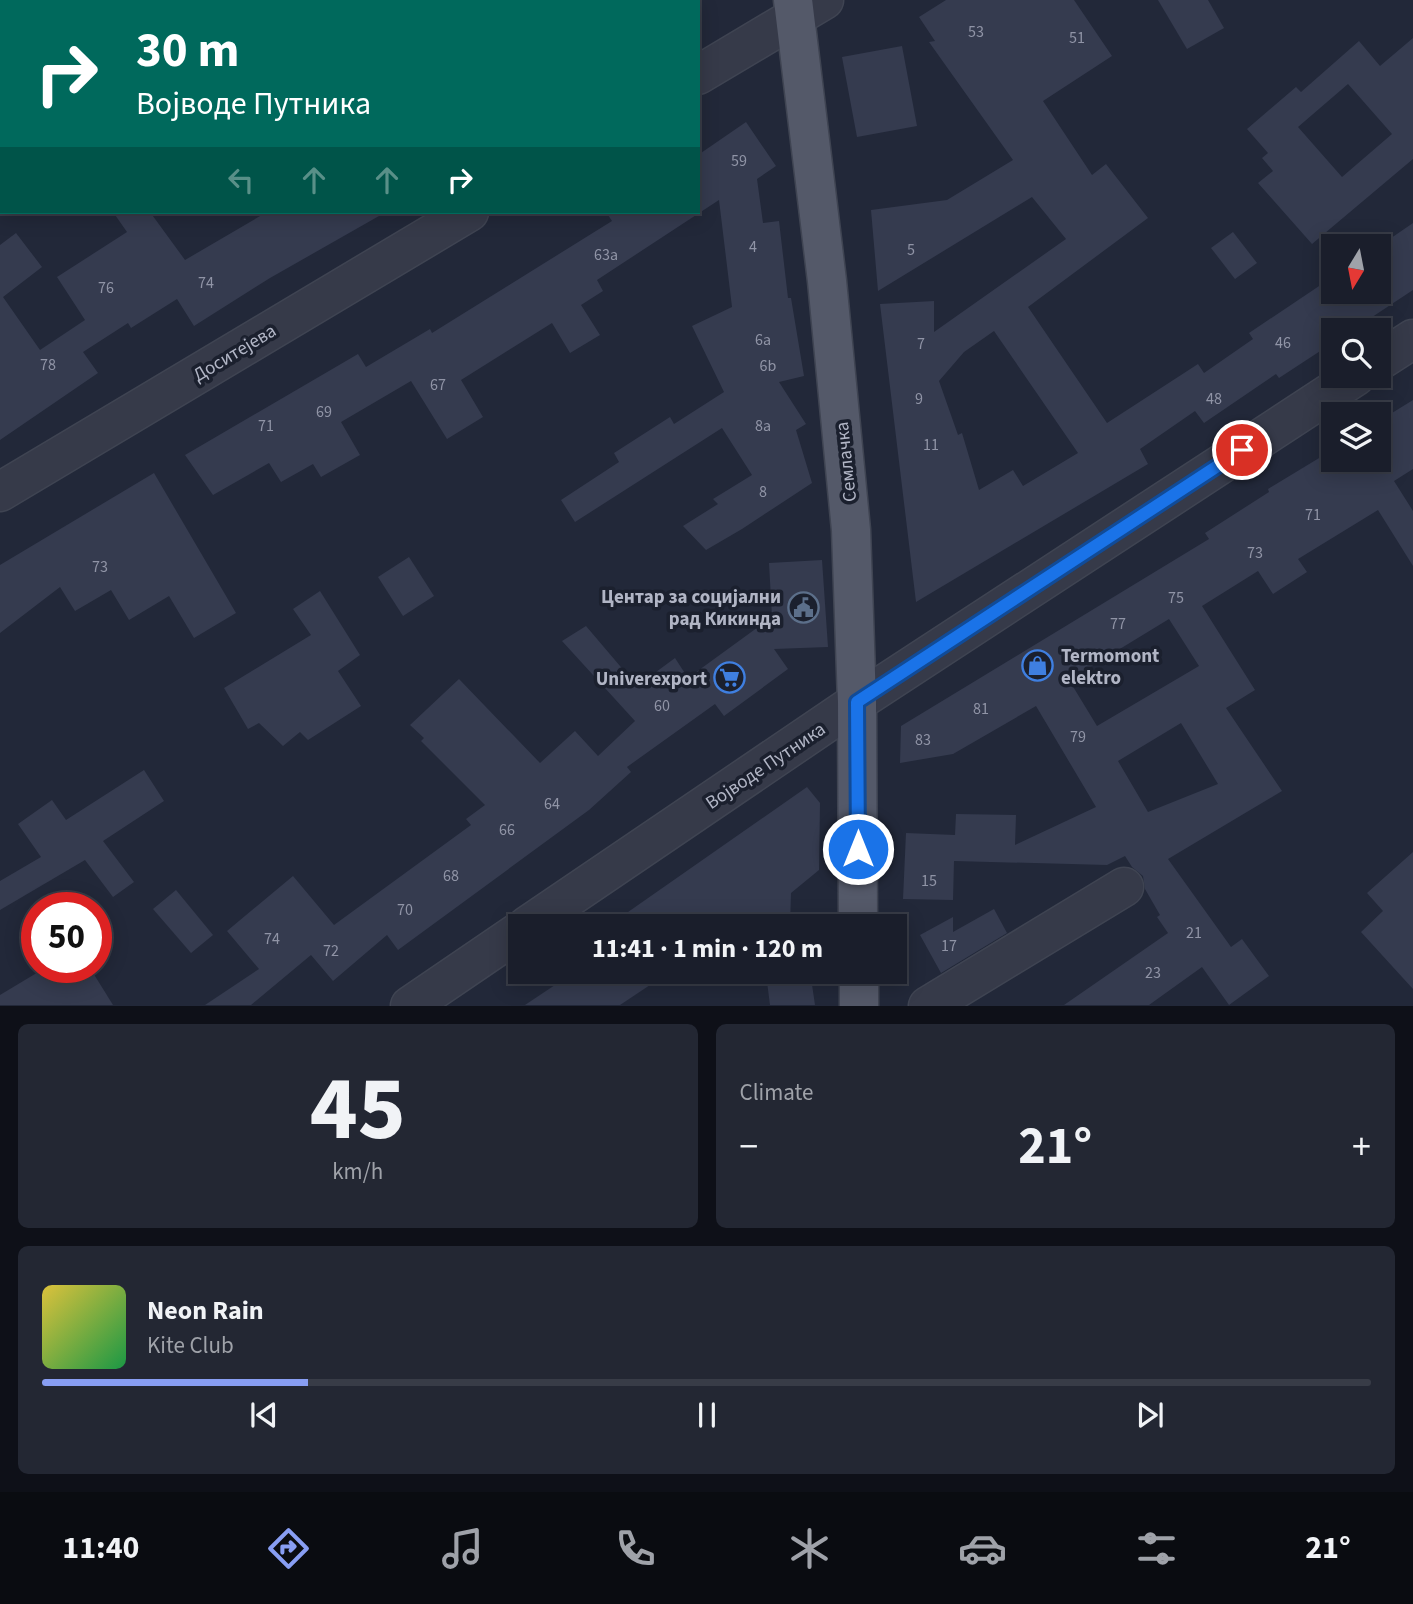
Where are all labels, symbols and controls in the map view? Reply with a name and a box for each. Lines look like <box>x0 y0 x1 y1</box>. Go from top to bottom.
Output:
text: 30 m <box>136 16 240 86</box>
house number: 53 <box>968 21 984 43</box>
house number: 51 <box>1069 27 1085 49</box>
icon: right <box>21 28 112 119</box>
text: Војводе Путника <box>136 81 371 127</box>
house number: 59 <box>731 150 747 172</box>
icon: left <box>222 161 260 199</box>
icon: ahead <box>295 161 333 199</box>
icon: ahead <box>368 161 406 199</box>
icon: right <box>441 161 479 199</box>
north arrow <box>1321 234 1391 304</box>
map controls <box>1321 234 1391 472</box>
house number: 4 <box>749 236 757 258</box>
house number: 5 <box>907 239 915 261</box>
house number: 63a <box>594 244 618 266</box>
house number: 74 <box>198 272 214 294</box>
house number: 76 <box>98 277 114 299</box>
street label: Доситејева <box>188 318 282 389</box>
button: search <box>1321 318 1391 388</box>
house number: 6a <box>755 329 771 351</box>
house number: 46 <box>1275 332 1291 354</box>
house number: 7 <box>917 333 925 355</box>
house number: 78 <box>40 354 56 376</box>
house number: 6b <box>760 355 777 377</box>
house number: 67 <box>430 374 446 396</box>
house number: 9 <box>915 388 923 410</box>
house number: 48 <box>1206 388 1222 410</box>
house number: 69 <box>316 401 332 423</box>
button: layers <box>1321 402 1391 472</box>
house number: 71 <box>258 415 274 437</box>
house number: 8a <box>755 415 771 437</box>
street label: Семлачка <box>829 420 864 503</box>
pin <box>1212 420 1272 480</box>
icon: arrive <box>1223 431 1261 469</box>
house number: 11 <box>923 434 939 456</box>
house number: 8 <box>759 481 767 503</box>
house number: 71 <box>1305 504 1321 526</box>
house number: 73 <box>1247 542 1263 564</box>
house number: 73 <box>92 556 108 578</box>
place label: Центар за социјални рад Кикинда <box>601 584 781 633</box>
house number: 75 <box>1168 587 1184 609</box>
public building icon: Центар за социјални рад Кикинда <box>787 590 821 624</box>
house number: 77 <box>1110 613 1126 635</box>
place label: Termomont elektro <box>1061 643 1159 692</box>
shop icon: Termomont elektro <box>1021 649 1055 683</box>
supermarket icon: Univerexport <box>713 661 747 695</box>
place label: Univerexport <box>596 666 707 693</box>
house number: 60 <box>654 695 670 717</box>
house number: 81 <box>973 698 989 720</box>
street label: Војводе Путника <box>700 716 831 816</box>
house number: 79 <box>1070 726 1086 748</box>
house number: 83 <box>915 729 931 751</box>
house number: 64 <box>544 793 560 815</box>
position arrow <box>821 812 895 886</box>
house number: 66 <box>499 819 515 841</box>
house number: 68 <box>443 865 459 887</box>
house number: 15 <box>921 870 937 892</box>
speed limit sign: 50 <box>21 892 112 983</box>
house number: 70 <box>397 899 413 921</box>
house number: 21 <box>1186 922 1202 944</box>
house number: 74 <box>264 928 280 950</box>
text: 11:41 · 1 min · 120 m <box>592 930 823 967</box>
house number: 17 <box>941 935 957 957</box>
house number: 72 <box>323 940 339 962</box>
house number: 23 <box>1145 962 1161 984</box>
text: 45 <box>310 1045 406 1174</box>
text: Climate <box>740 1076 813 1109</box>
text: 21° <box>1018 1110 1092 1184</box>
text: − <box>740 1120 758 1174</box>
text: + <box>1352 1120 1371 1174</box>
text: km/h <box>332 1155 383 1188</box>
text: Neon Rain <box>147 1292 264 1329</box>
text: Kite Club <box>147 1329 234 1362</box>
icon: previous <box>245 1396 283 1434</box>
icon: pause <box>688 1396 726 1434</box>
icon: next <box>1131 1396 1169 1434</box>
icon: directions <box>264 1524 313 1573</box>
icon: music <box>438 1524 487 1573</box>
icon: phone <box>611 1524 660 1573</box>
icon: climate <box>785 1524 834 1573</box>
icon: car <box>958 1524 1007 1573</box>
icon: filters <box>1132 1524 1181 1573</box>
text: 11:40 <box>62 1525 139 1571</box>
text: 21° <box>1305 1525 1351 1571</box>

